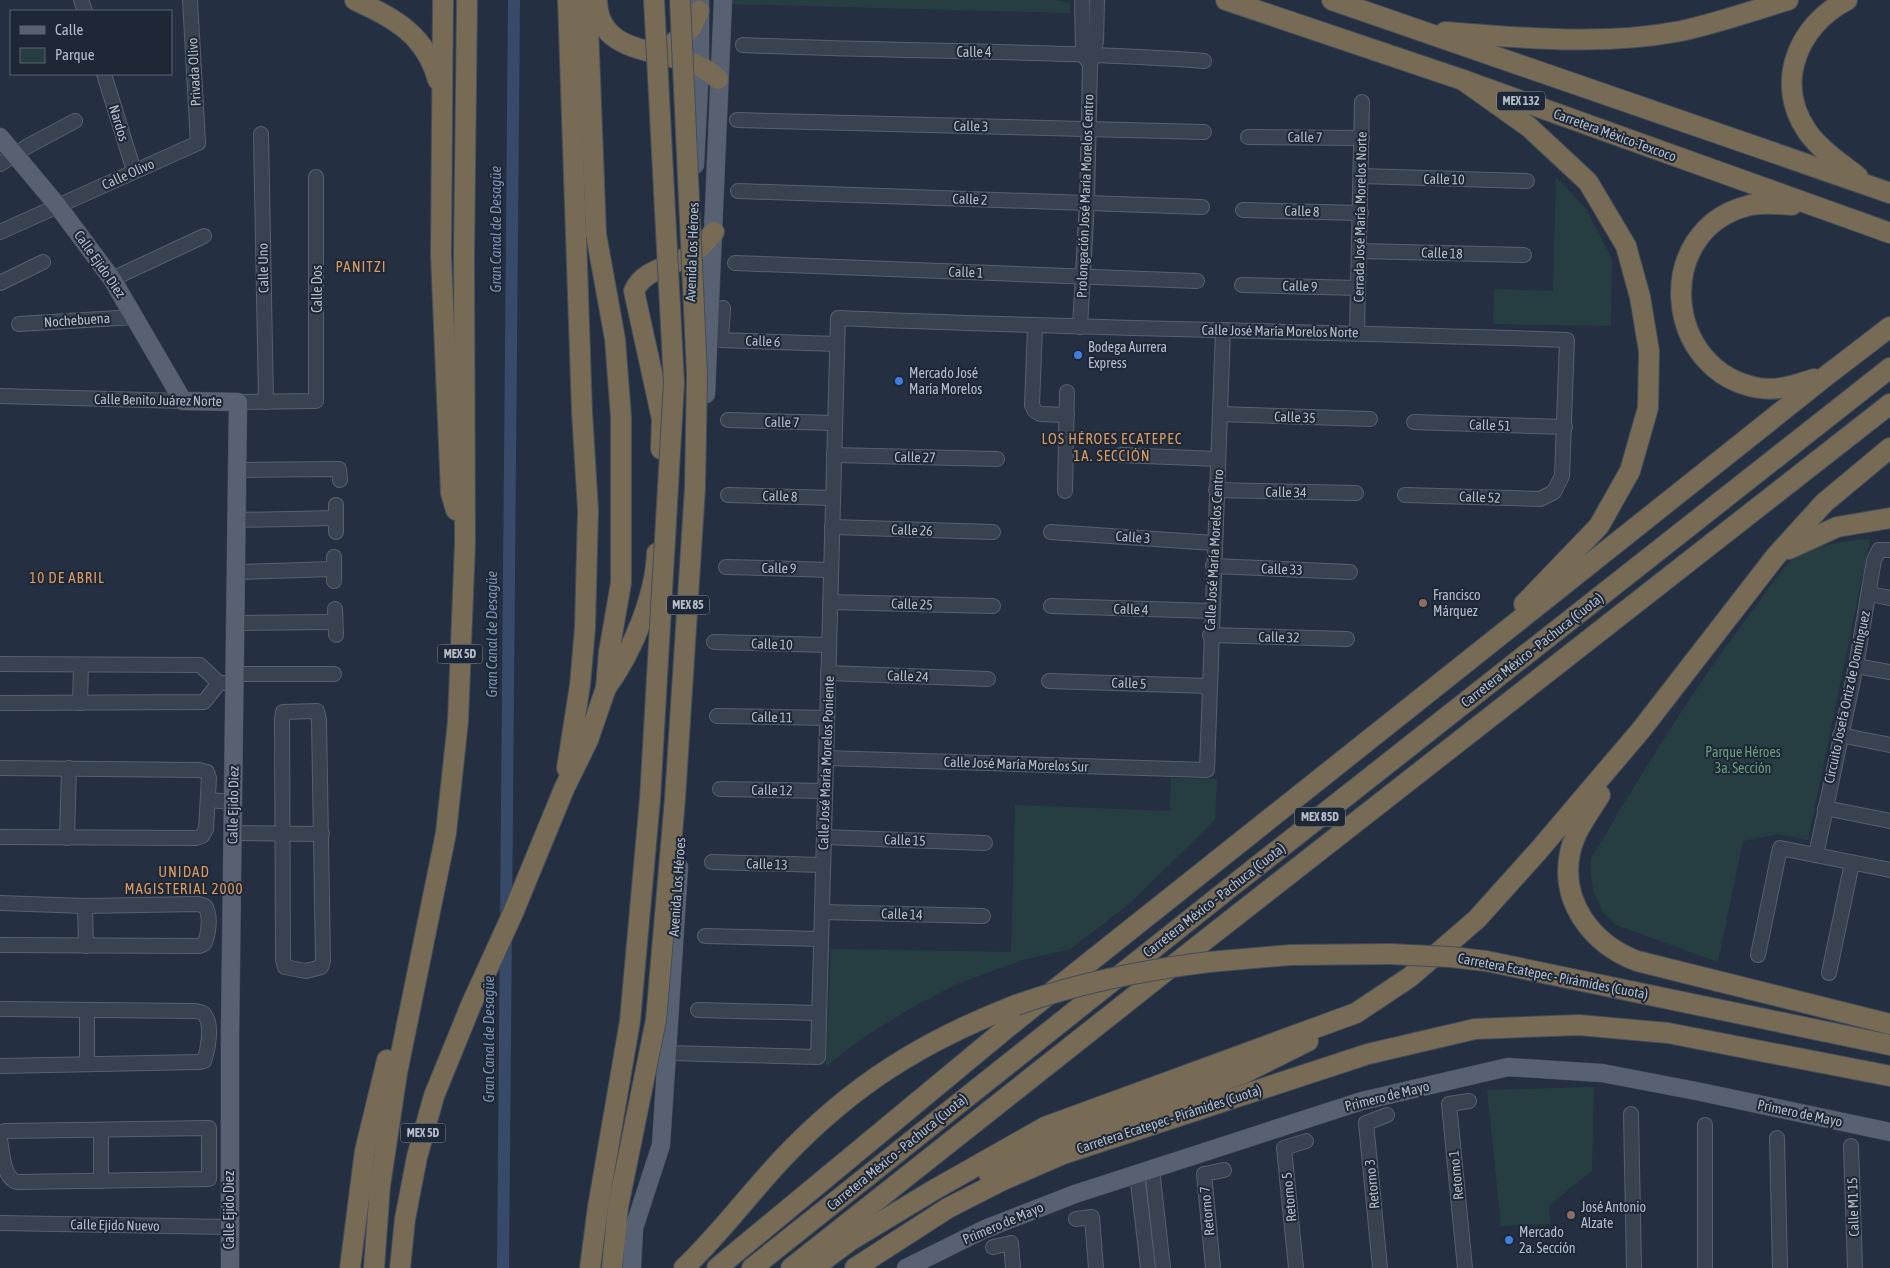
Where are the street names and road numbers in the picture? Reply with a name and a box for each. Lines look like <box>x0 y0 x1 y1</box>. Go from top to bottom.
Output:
street label: Privada Olivo <box>184 37 204 107</box>
street label: Calle 4 <box>957 44 992 60</box>
road number: MEX 132 <box>1497 92 1545 110</box>
street label: Prolongación José María Morelos Centro <box>1073 94 1097 298</box>
street label: Nardos <box>106 103 132 143</box>
street label: Carretera México-Texcoco <box>1551 105 1679 165</box>
street label: Calle 3 <box>953 118 989 134</box>
street label: Calle 7 <box>1287 129 1323 145</box>
street label: Cerrada José María Morelos Norte <box>1351 132 1369 302</box>
street label: Calle Olivo <box>99 155 157 193</box>
street label: Calle 10 <box>1423 171 1465 187</box>
street label: Calle 2 <box>952 190 988 208</box>
street label: Avenida Los Héroes <box>682 202 702 302</box>
street label: Calle 8 <box>1284 202 1320 220</box>
street label: Calle Ejido Diez <box>71 227 129 301</box>
street label: Calle Uno <box>255 243 271 293</box>
street label: Calle 18 <box>1421 244 1463 262</box>
street label: Calle 1 <box>948 263 984 281</box>
street label: Calle Dos <box>309 265 325 313</box>
street label: Calle 9 <box>1282 277 1318 295</box>
street label: Nochebuena <box>43 310 111 330</box>
street label: Calle José María Morelos Norte <box>1201 322 1359 340</box>
street label: Calle 6 <box>745 332 781 350</box>
street label: Calle Benito Juárez Norte <box>94 391 222 409</box>
street label: Calle 35 <box>1274 408 1316 426</box>
street label: Calle 7 <box>764 414 800 430</box>
street label: Calle 51 <box>1469 416 1511 434</box>
street label: Calle 27 <box>894 449 936 465</box>
street label: Calle José María Morelos Centro <box>1202 469 1226 631</box>
street label: Calle 34 <box>1265 484 1307 500</box>
street label: Calle 8 <box>762 487 798 505</box>
street label: Calle 52 <box>1459 488 1501 506</box>
street label: Calle 26 <box>891 521 933 539</box>
street label: Calle 3 <box>1115 528 1151 546</box>
street label: Calle 9 <box>761 560 797 576</box>
street label: Calle 33 <box>1261 560 1303 578</box>
street label: Carretera México - Pachuca (Cuota) <box>1458 590 1606 710</box>
street label: Calle 25 <box>891 595 933 613</box>
road number: MEX 85 <box>667 596 709 614</box>
street label: Calle 4 <box>1113 600 1149 618</box>
street label: Circuito Josefa Ortiz de Domínguez <box>1821 609 1873 785</box>
street label: Calle 32 <box>1258 629 1300 645</box>
street label: Calle 10 <box>751 635 793 653</box>
road number: MEX 5D <box>438 644 482 664</box>
street label: Calle 24 <box>887 667 929 685</box>
street label: Calle 5 <box>1111 674 1147 692</box>
street label: Calle José María Morelos Poniente <box>815 676 837 850</box>
street label: Calle 11 <box>751 709 793 725</box>
street label: Calle José María Morelos Sur <box>943 753 1089 775</box>
street label: Calle Ejido Diez <box>224 766 242 844</box>
street label: Calle 12 <box>751 782 793 798</box>
road number: MEX 85D <box>1295 808 1345 826</box>
street label: Calle 15 <box>884 831 926 849</box>
street label: Avenida Los Héroes <box>666 837 688 937</box>
street label: Carretera México - Pachuca (Cuota) <box>1140 840 1288 960</box>
street label: Calle 13 <box>746 855 788 873</box>
street label: Calle 14 <box>881 905 923 923</box>
street label: Carretera Ecatepec - Pirámides (Cuota) <box>1456 950 1650 1002</box>
street label: Primero de Mayo <box>1343 1078 1431 1114</box>
street label: Carretera Ecatepec - Pirámides (Cuota) <box>1075 1081 1263 1157</box>
street label: Carretera México - Pachuca (Cuota) <box>824 1090 970 1214</box>
street label: Primero de Mayo <box>1756 1096 1844 1130</box>
road number: MEX 5D <box>400 1124 446 1142</box>
street label: Retorno 1 <box>1445 1149 1467 1201</box>
street label: Retorno 3 <box>1361 1158 1383 1210</box>
street label: Calle Ejido Diez <box>221 1171 237 1249</box>
street label: Retorno 5 <box>1278 1171 1300 1223</box>
street label: Calle M1 15 <box>1844 1177 1862 1237</box>
street label: Retorno 7 <box>1196 1185 1218 1237</box>
street label: Primero de Mayo <box>960 1199 1046 1247</box>
street label: Calle Ejido Nuevo <box>70 1216 160 1234</box>

